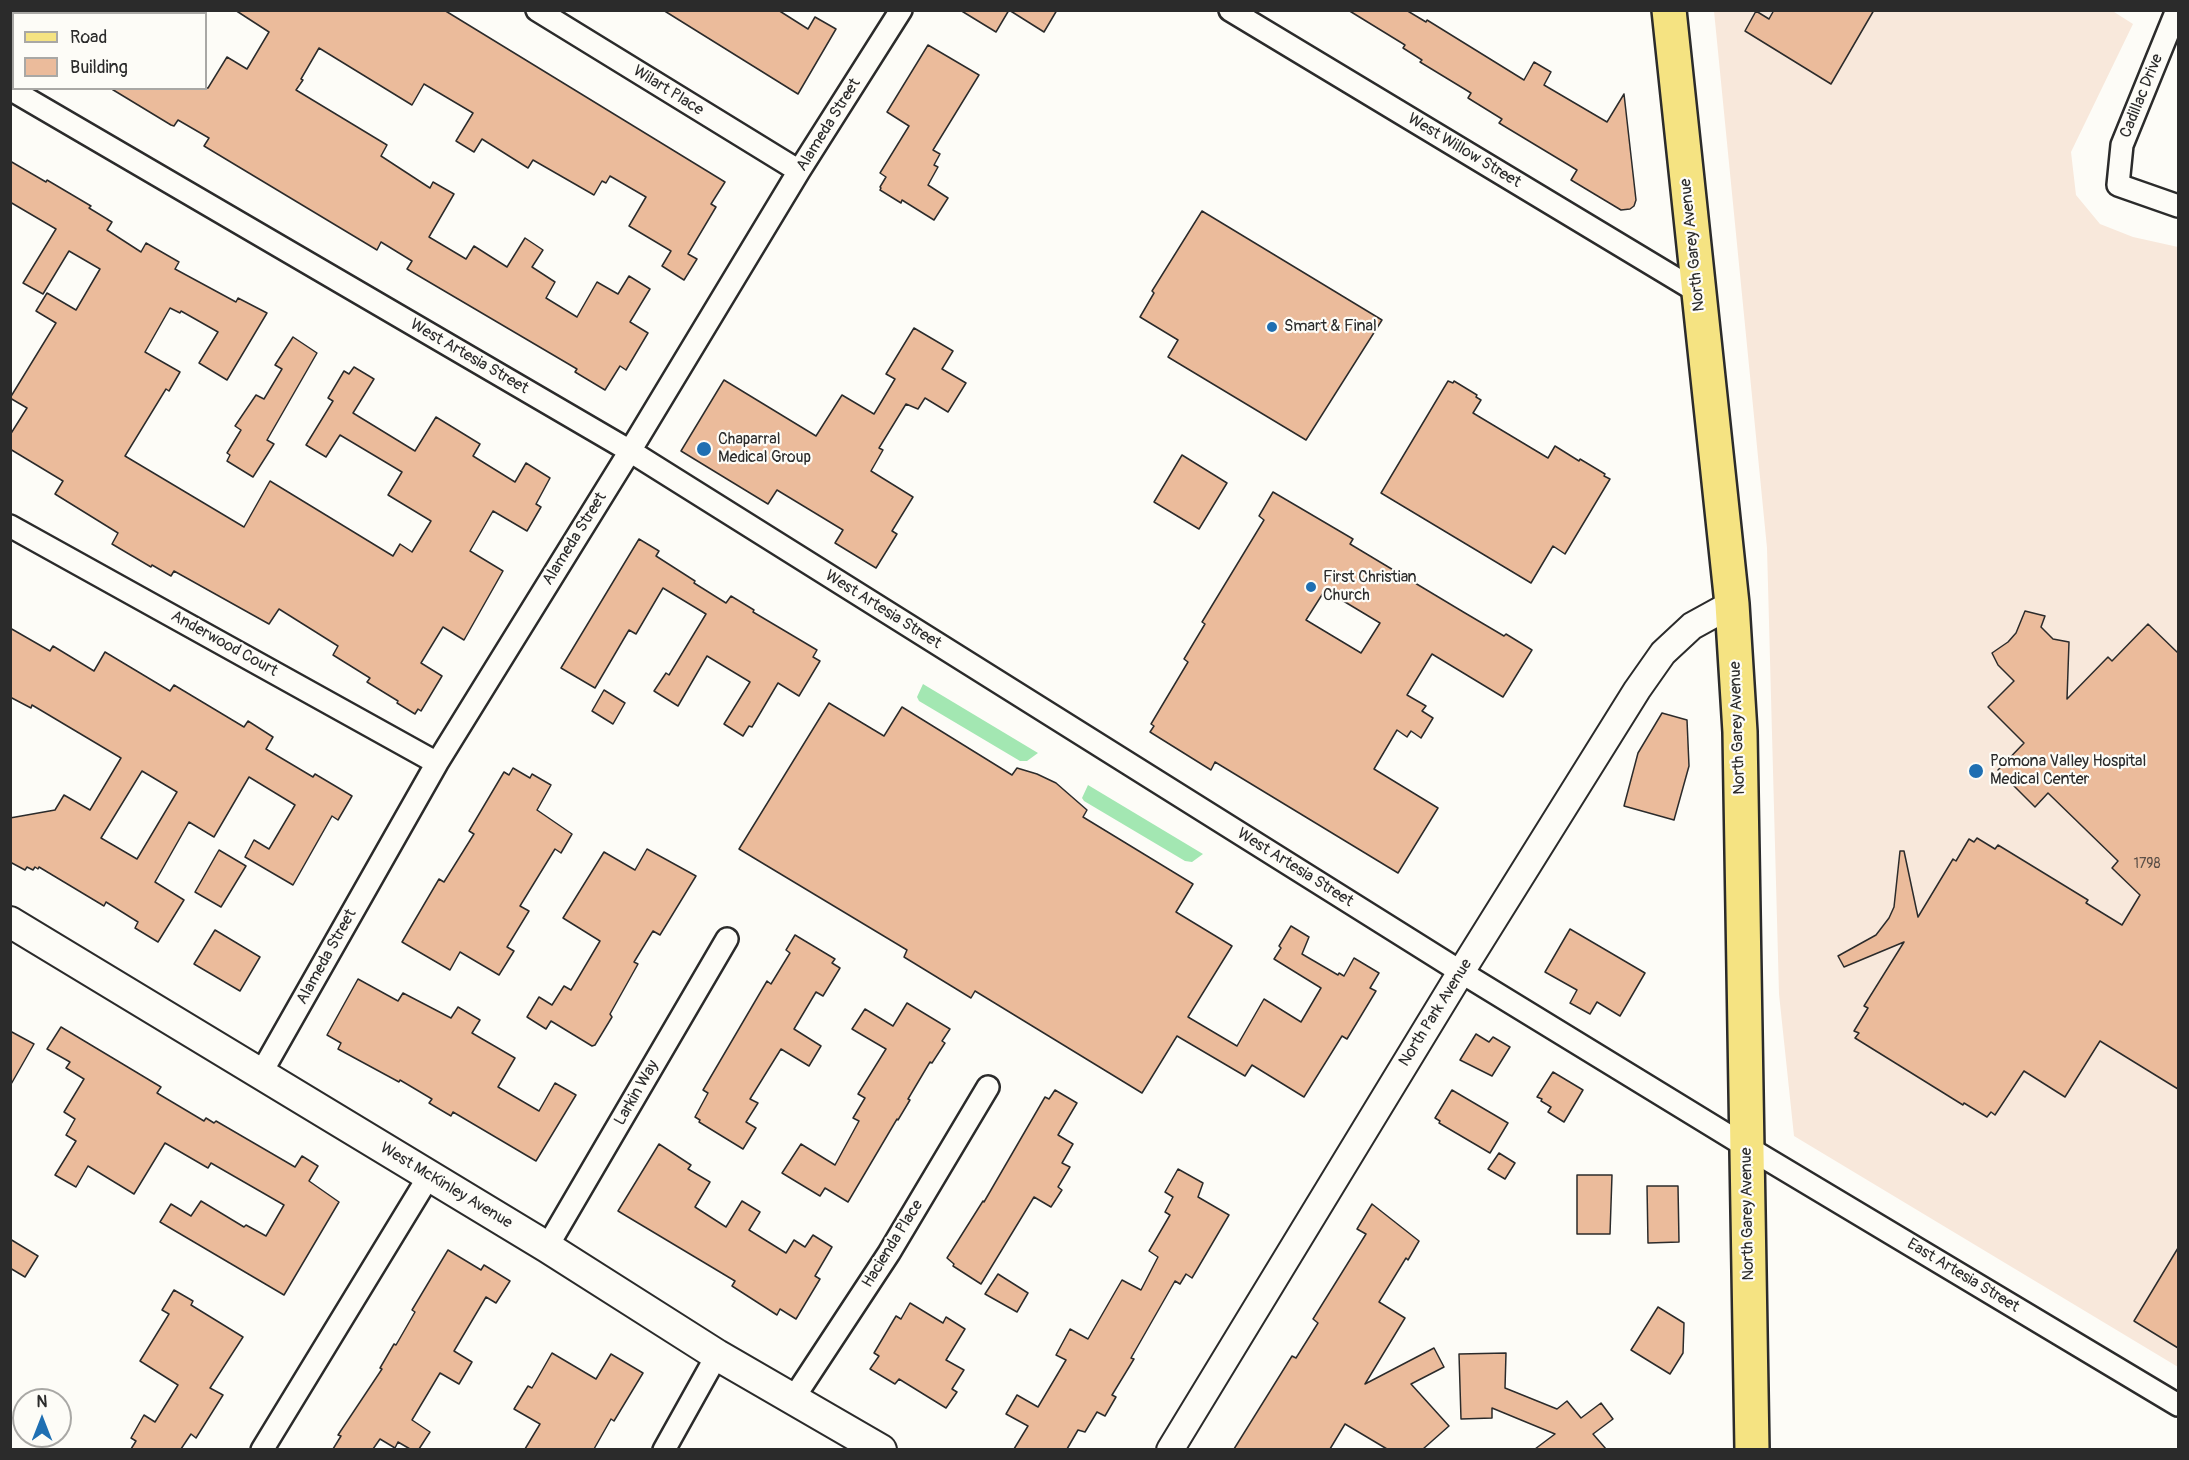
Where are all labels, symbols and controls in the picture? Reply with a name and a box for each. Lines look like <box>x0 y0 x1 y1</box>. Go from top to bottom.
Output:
legend <box>12 12 207 90</box>
text: Road <box>70 26 107 49</box>
street label: Cadillac Drive <box>2116 51 2168 141</box>
text: Building <box>70 56 128 79</box>
street label: Wilart Place <box>629 62 707 120</box>
street label: Alameda Street <box>793 75 865 175</box>
street label: West Willow Street <box>1404 110 1524 192</box>
street label: North Garey Avenue <box>1676 178 1710 312</box>
street label: West Artesia Street <box>406 315 532 399</box>
place label: Smart & Final <box>1284 317 1377 337</box>
marker: Smart & Final <box>1265 320 1279 334</box>
place label: Chaparral Medical Group <box>718 430 811 468</box>
marker: Chaparral Medical Group <box>695 440 713 458</box>
street label: Alameda Street <box>539 489 611 589</box>
street label: West Artesia Street <box>821 567 945 653</box>
place label: First Christian Church <box>1323 568 1417 606</box>
marker: First Christian Church <box>1304 580 1318 594</box>
street label: Anderwood Court <box>167 607 281 681</box>
street label: North Garey Avenue <box>1726 661 1750 795</box>
place label: Pomona Valley Hospital Medical Center <box>1990 752 2146 790</box>
marker: Pomona Valley Hospital Medical Center <box>1967 762 1985 780</box>
street label: West Artesia Street <box>1233 825 1357 911</box>
house number: 1798 <box>2133 856 2161 872</box>
street label: Alameda Street <box>293 906 361 1008</box>
street label: North Park Avenue <box>1395 956 1477 1070</box>
street label: Larkin Way <box>611 1057 663 1129</box>
street label: West McKinley Avenue <box>376 1139 516 1233</box>
street label: North Garey Avenue <box>1737 1147 1759 1281</box>
street label: Hacienda Place <box>858 1197 928 1291</box>
street label: East Artesia Street <box>1903 1235 2023 1317</box>
north arrow <box>12 1388 72 1448</box>
text: N <box>37 1392 47 1412</box>

